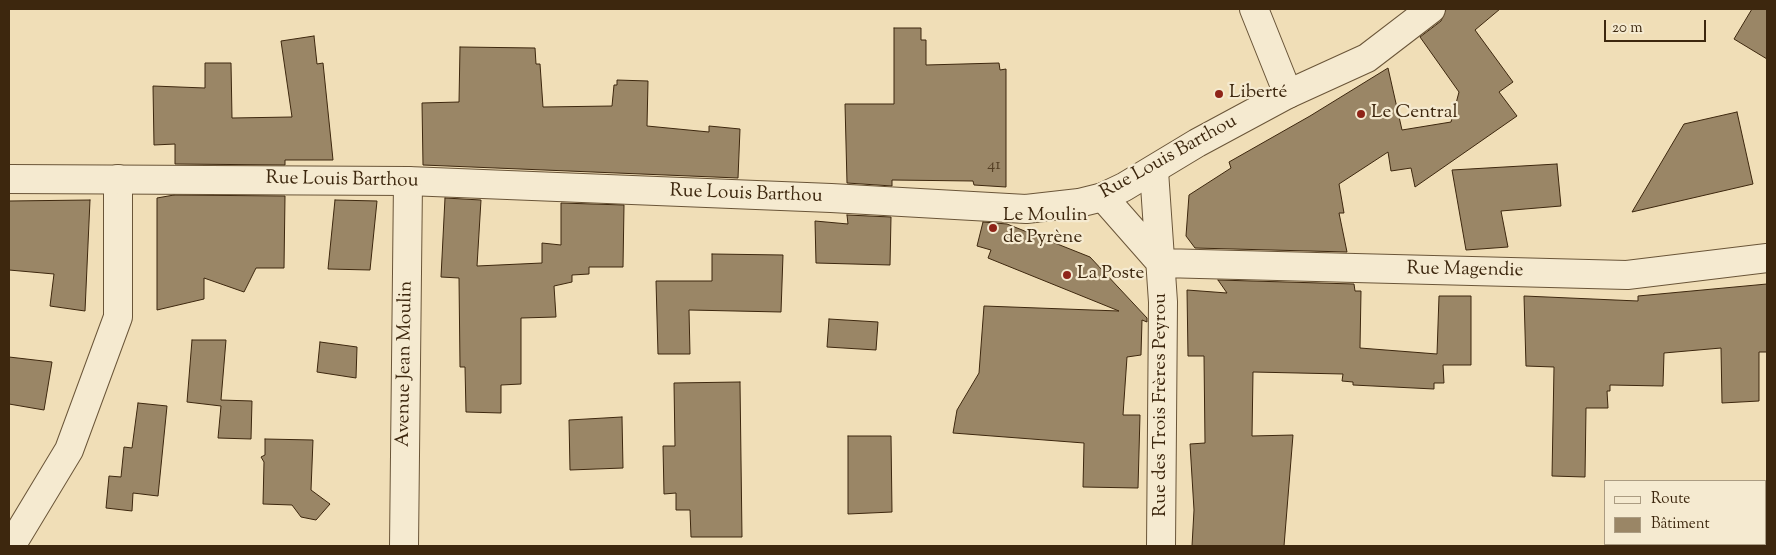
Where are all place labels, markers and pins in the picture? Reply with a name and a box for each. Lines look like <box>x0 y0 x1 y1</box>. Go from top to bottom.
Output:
place label: Liberté <box>1229 83 1287 105</box>
marker: Liberté <box>1213 88 1225 100</box>
place label: Le Central <box>1371 103 1458 125</box>
marker: Le Central <box>1355 108 1367 120</box>
place label: Le Moulin de Pyrène <box>1003 206 1088 250</box>
marker: Le Moulin de Pyrène <box>987 222 999 234</box>
place label: La Poste <box>1077 264 1144 286</box>
marker: La Poste <box>1061 269 1073 281</box>

